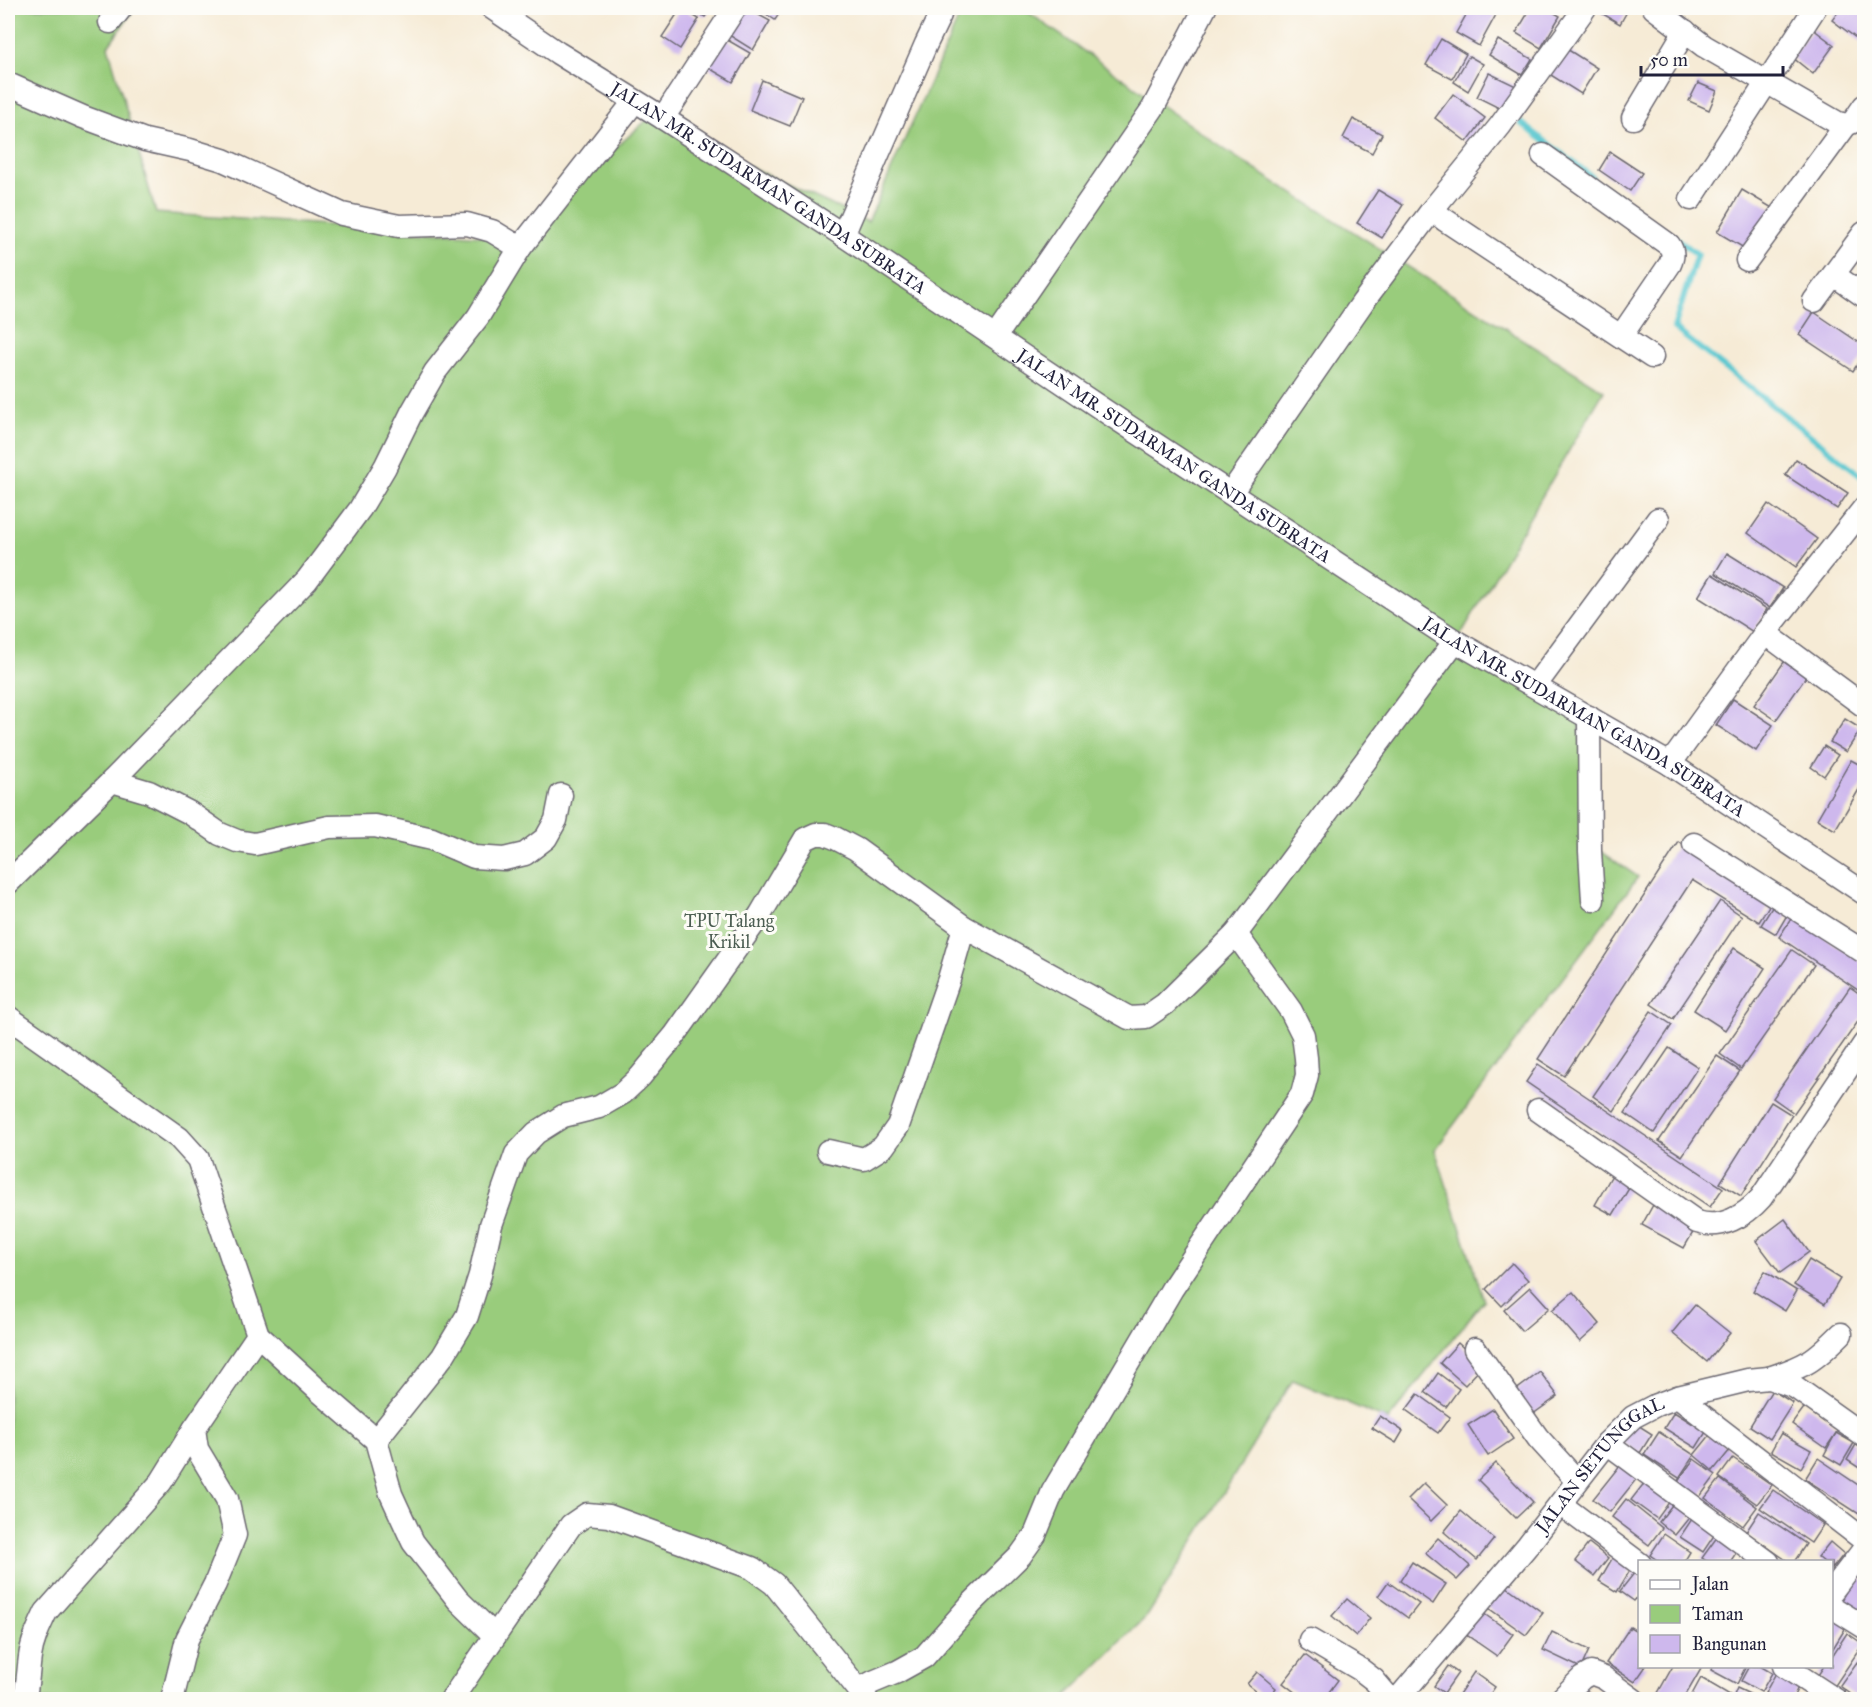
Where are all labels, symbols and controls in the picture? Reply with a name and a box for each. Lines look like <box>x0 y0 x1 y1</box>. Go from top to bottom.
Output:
scale bar <box>1641 39 1784 77</box>
text: 50 m <box>1650 49 1688 71</box>
street label: JALAN MR. SUDARMAN GANDA SUBRATA <box>604 76 930 299</box>
street label: JALAN MR. SUDARMAN GANDA SUBRATA <box>1011 343 1335 568</box>
street label: JALAN MR. SUDARMAN GANDA SUBRATA <box>1416 611 1749 822</box>
park label: TPU Talang Krikil <box>684 910 775 953</box>
street label: JALAN SETUNGGAL <box>1529 1392 1668 1539</box>
legend <box>1638 1560 1833 1668</box>
text: Jalan <box>1690 1573 1729 1596</box>
text: Taman <box>1692 1603 1744 1625</box>
text: Bangunan <box>1692 1633 1767 1656</box>

